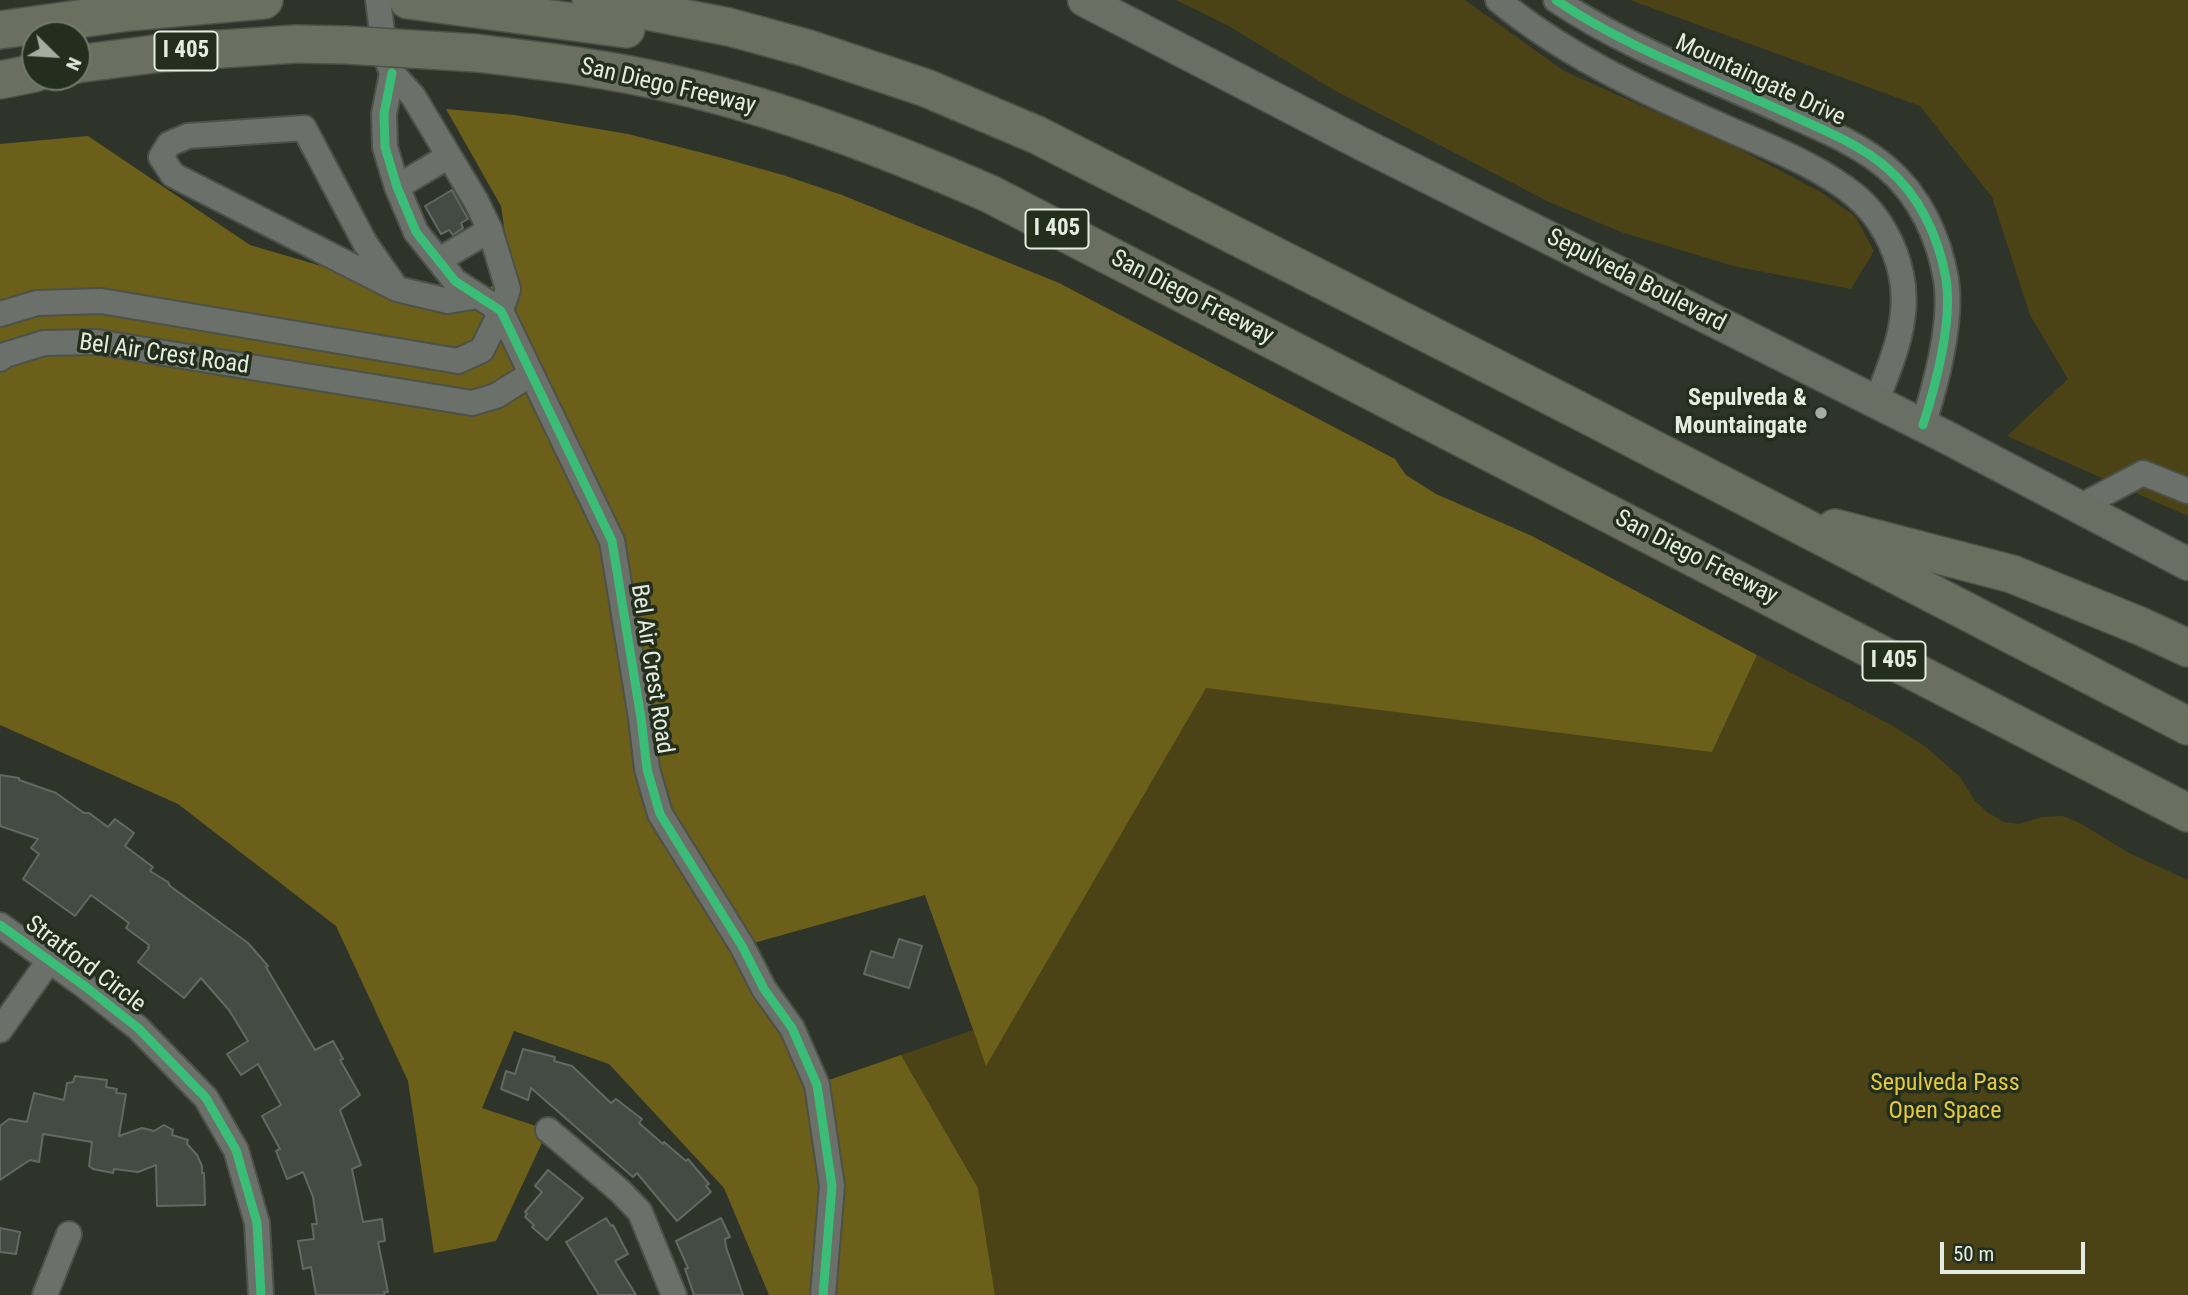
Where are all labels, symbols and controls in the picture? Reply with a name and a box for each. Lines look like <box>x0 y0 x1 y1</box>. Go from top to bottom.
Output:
north arrow <box>21 21 91 91</box>
street label: Mountaingate Drive <box>1670 29 1850 133</box>
road number: I 405 <box>154 32 218 70</box>
street label: San Diego Freeway <box>578 53 758 121</box>
text: N <box>61 54 87 74</box>
road number: I 405 <box>1026 210 1088 248</box>
street label: Sepulveda Boulevard <box>1542 223 1730 339</box>
street label: San Diego Freeway <box>1106 245 1278 351</box>
street label: Bel Air Crest Road <box>77 329 251 381</box>
place label: Sepulveda & Mountaingate <box>1674 385 1807 441</box>
marker: Sepulveda & Mountaingate <box>1813 405 1829 421</box>
street label: San Diego Freeway <box>1610 505 1782 611</box>
street label: Bel Air Crest Road <box>623 582 679 756</box>
road number: I 405 <box>1862 642 1926 680</box>
street label: Stratford Circle <box>19 910 151 1020</box>
park label: Sepulveda Pass Open Space <box>1870 1070 2020 1126</box>
scale bar <box>1943 1228 2088 1272</box>
text: 50 m <box>1953 1242 1994 1266</box>

